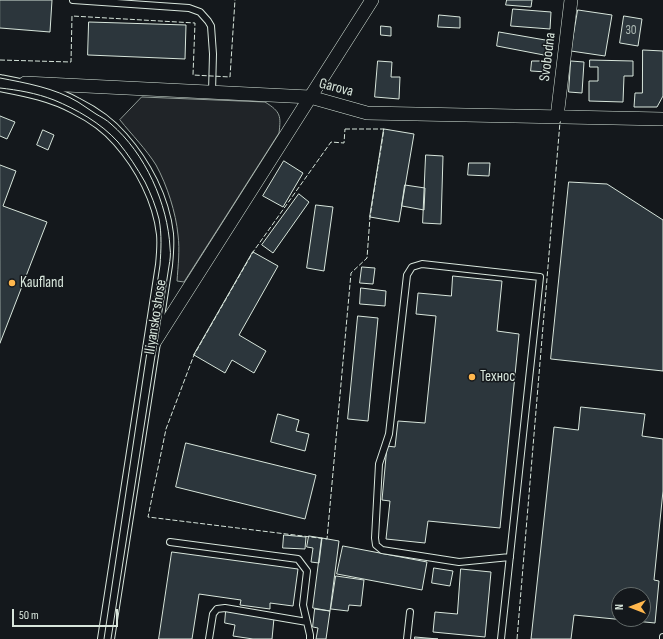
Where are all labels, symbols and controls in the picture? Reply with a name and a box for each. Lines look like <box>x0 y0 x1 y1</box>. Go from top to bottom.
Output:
house number: 30 <box>625 23 637 39</box>
street label: Svobodna <box>536 31 560 83</box>
street label: Garova <box>317 75 355 101</box>
place label: Kaufland <box>20 274 64 292</box>
marker: Kaufland <box>7 278 17 288</box>
street label: Iliyansko shose <box>141 278 171 356</box>
place label: Технос <box>480 368 515 386</box>
marker: Технос <box>467 372 477 382</box>
north arrow <box>611 587 651 627</box>
scale bar <box>14 601 120 627</box>
text: N <box>613 604 626 610</box>
text: 50 m <box>19 608 39 623</box>

